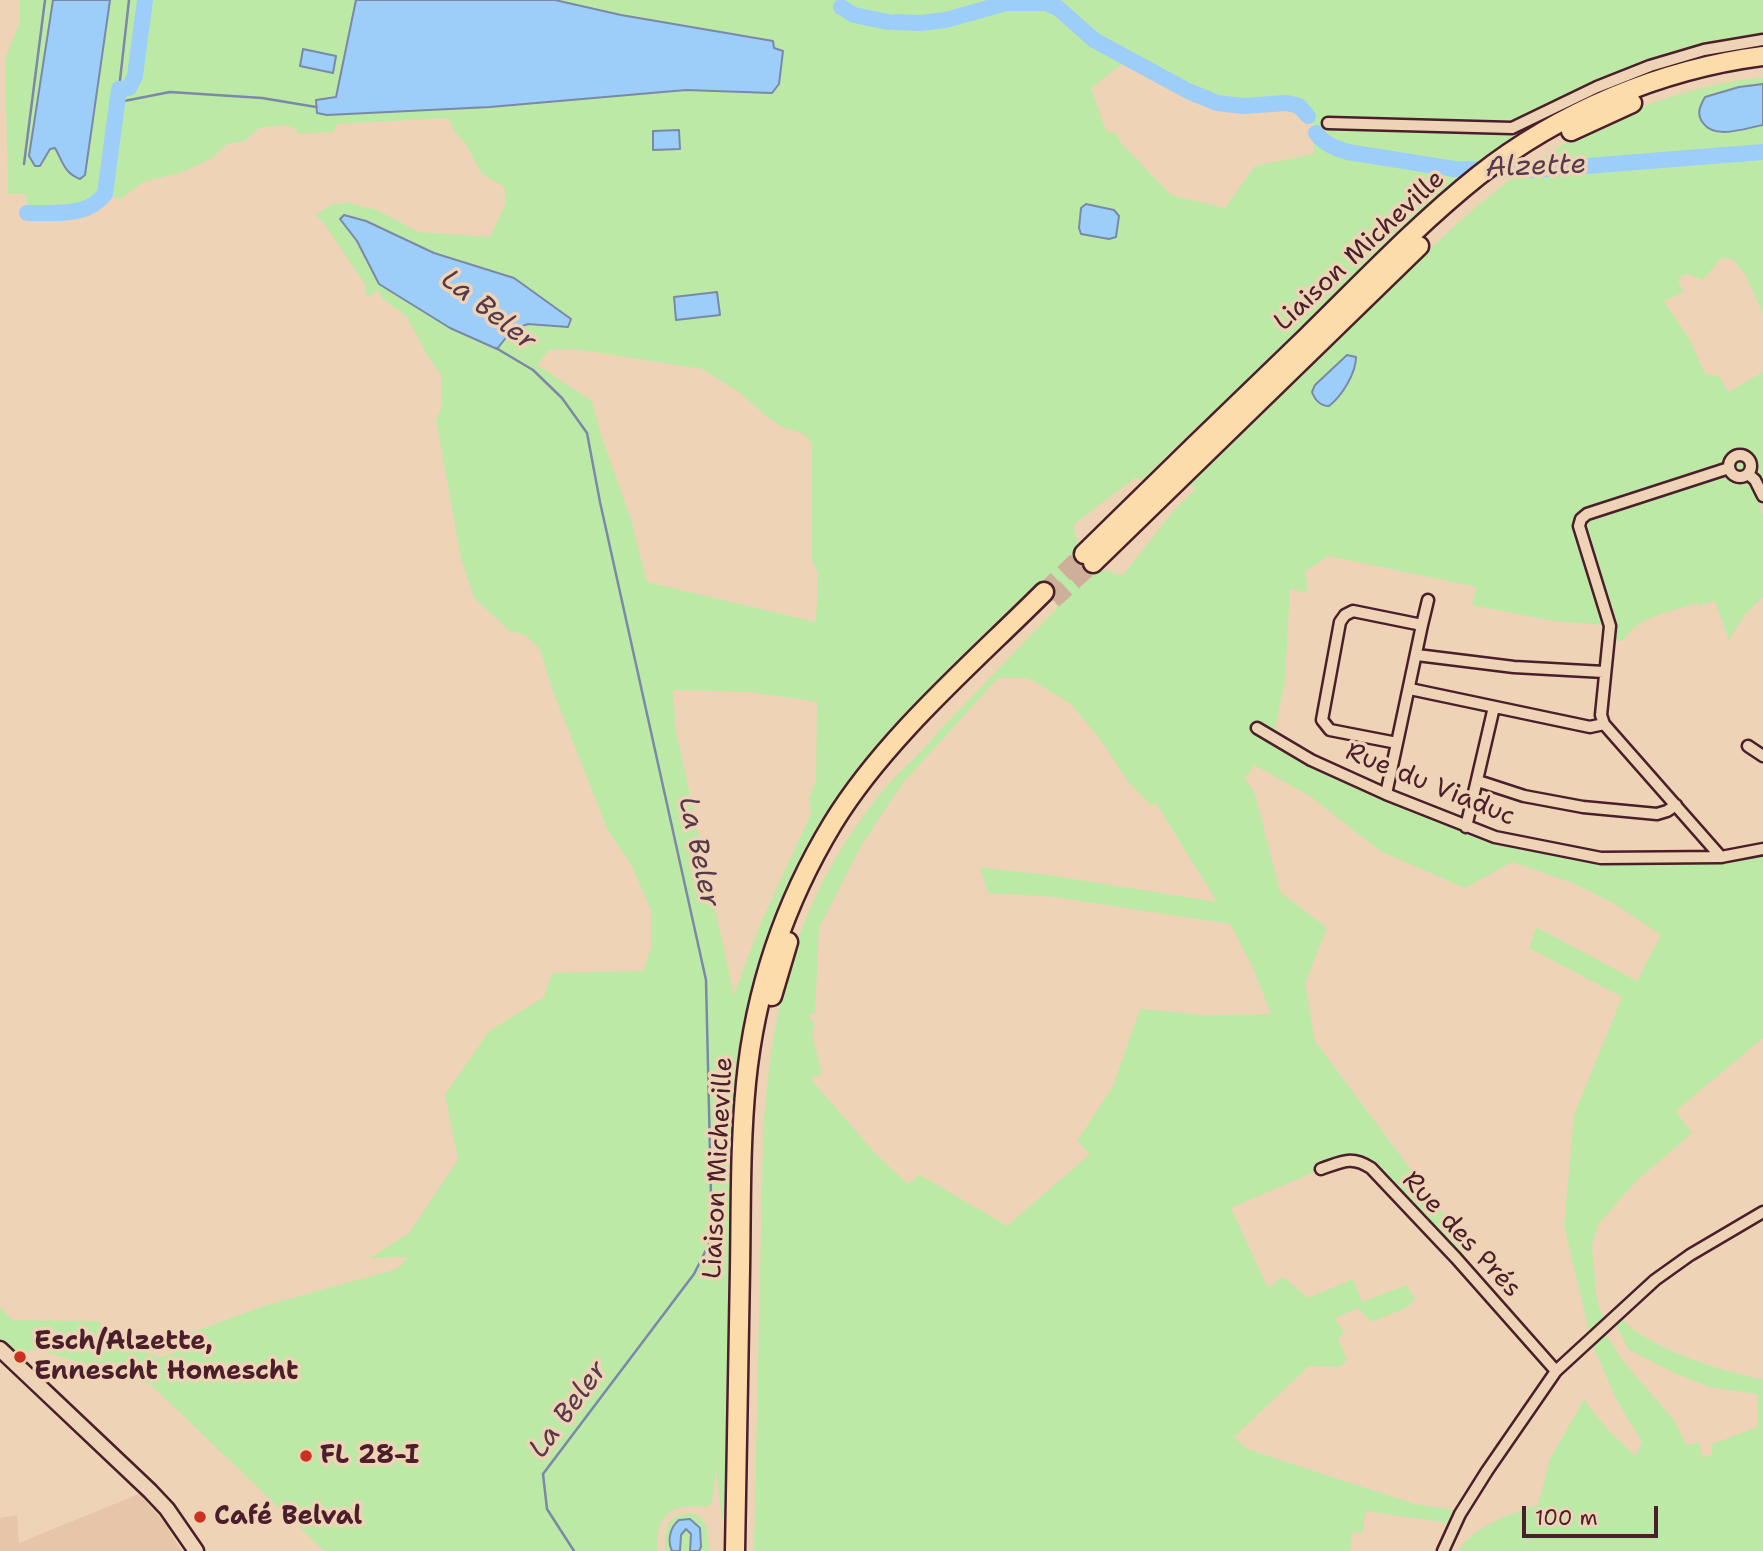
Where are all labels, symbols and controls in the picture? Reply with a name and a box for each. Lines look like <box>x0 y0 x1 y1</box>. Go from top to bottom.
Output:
water label: Alzette <box>1485 148 1587 186</box>
street label: Liaison Micheville <box>1268 164 1452 338</box>
water label: La Beler <box>434 263 542 359</box>
street label: Rue du Viaduc <box>1341 737 1519 833</box>
water label: La Beler <box>670 794 726 910</box>
street label: Liaison Micheville <box>698 1056 740 1280</box>
street label: Rue des Prés <box>1395 1166 1527 1304</box>
place label: Esch/Alzette, Ennescht Homescht <box>34 1326 298 1388</box>
marker: Esch/Alzette, Ennescht Homescht <box>12 1349 28 1365</box>
water label: La Beler <box>523 1355 615 1465</box>
place label: FL 28-I <box>320 1440 419 1472</box>
marker: FL 28-I <box>298 1448 314 1464</box>
scale bar <box>1525 1492 1662 1536</box>
place label: Café Belval <box>214 1501 362 1533</box>
text: 100 m <box>1535 1504 1598 1532</box>
marker: Café Belval <box>192 1509 208 1525</box>

